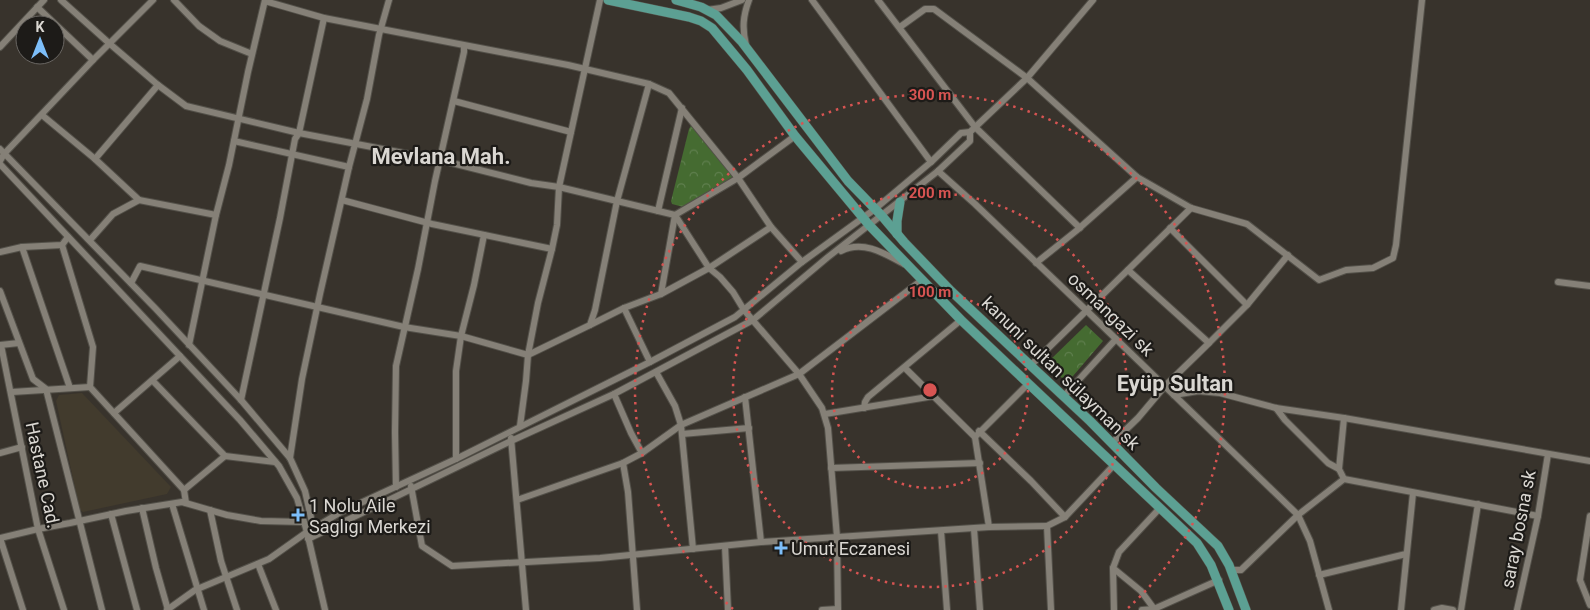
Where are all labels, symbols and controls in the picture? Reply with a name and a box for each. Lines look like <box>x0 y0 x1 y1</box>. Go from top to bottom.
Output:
north arrow <box>15 15 65 65</box>
text: K <box>36 19 45 35</box>
text: 300 m <box>909 86 951 104</box>
district label: Mevlana Mah. <box>371 144 511 169</box>
text: 200 m <box>909 184 951 202</box>
street label: osmangazi sk <box>1064 268 1159 361</box>
text: 100 m <box>909 283 951 301</box>
street label: kanuni sultan sülayman sk <box>978 292 1145 455</box>
district label: Eyüp Sultan <box>1117 371 1233 396</box>
centre of rings <box>921 381 939 399</box>
street label: Hastane Cad. <box>22 420 64 530</box>
street label: saray bosna sk <box>1496 467 1540 590</box>
place label: 1 Nolu Aile Saglıgı Merkezi <box>309 495 431 537</box>
marker: 1 Nolu Aile Saglıgı Merkezi <box>291 508 305 522</box>
place label: Umut Eczanesi <box>791 538 910 559</box>
marker: Umut Eczanesi <box>775 542 787 554</box>

